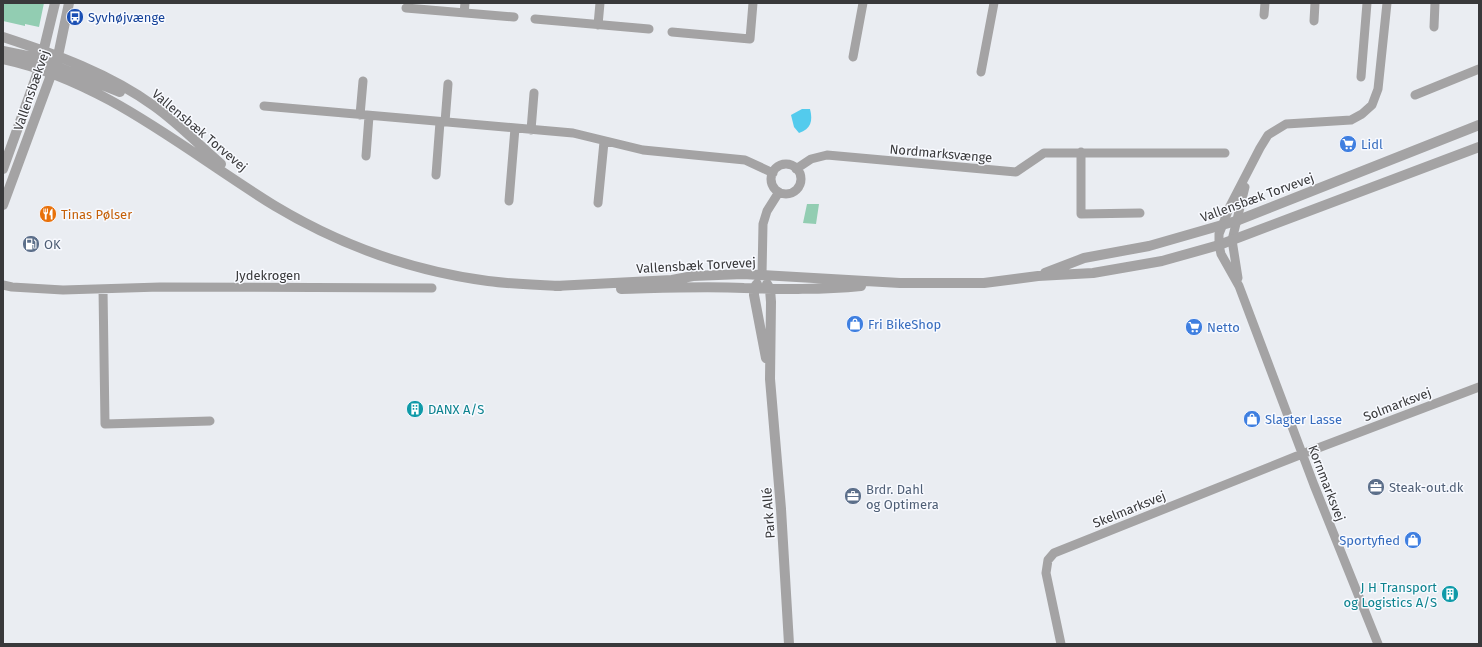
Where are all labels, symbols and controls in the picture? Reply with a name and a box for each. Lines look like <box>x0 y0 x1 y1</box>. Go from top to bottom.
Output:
bus stop icon: Syvhøjvænge <box>65 7 85 27</box>
place label: Syvhøjvænge <box>88 10 165 25</box>
street label: Vallensbækvej <box>11 48 52 132</box>
street label: Vallensbæk Torvevej <box>149 86 250 175</box>
supermarket icon: Lidl <box>1338 134 1358 154</box>
place label: Lidl <box>1361 137 1383 152</box>
street label: Nordmarksvænge <box>889 142 993 165</box>
street label: Vallensbæk Torvevej <box>1198 170 1316 225</box>
restaurant icon: Tinas Pølser <box>38 204 58 224</box>
place label: Tinas Pølser <box>61 207 132 222</box>
fuel station icon: OK <box>21 234 41 254</box>
place label: OK <box>44 237 61 252</box>
street label: Vallensbæk Torvevej <box>636 255 756 276</box>
street label: Jydekrogen <box>235 268 301 283</box>
shop icon: Fri BikeShop <box>845 314 865 334</box>
place label: Fri BikeShop <box>868 317 941 332</box>
supermarket icon: Netto <box>1184 317 1204 337</box>
place label: Netto <box>1207 320 1240 335</box>
street label: Solmarksvej <box>1361 385 1433 424</box>
building icon: DANX A/S <box>405 399 425 419</box>
place label: DANX A/S <box>428 402 484 417</box>
shop icon: Slagter Lasse <box>1242 409 1262 429</box>
place label: Slagter Lasse <box>1265 412 1342 427</box>
street label: Kornmarksvej <box>1305 443 1348 523</box>
office icon: Steak-out.dk <box>1366 477 1386 497</box>
place label: Steak-out.dk <box>1389 480 1464 495</box>
place label: Brdr. Dahl og Optimera <box>866 482 939 512</box>
office icon: Brdr. Dahl og Optimera <box>843 486 863 506</box>
street label: Park Allé <box>759 487 778 539</box>
street label: Skelmarksvej <box>1091 488 1168 531</box>
shop icon: Sportyfied <box>1403 530 1423 550</box>
place label: Sportyfied <box>1339 533 1400 548</box>
place label: J H Transport og Logistics A/S <box>1344 580 1437 610</box>
building icon: J H Transport og Logistics A/S <box>1440 584 1460 604</box>

